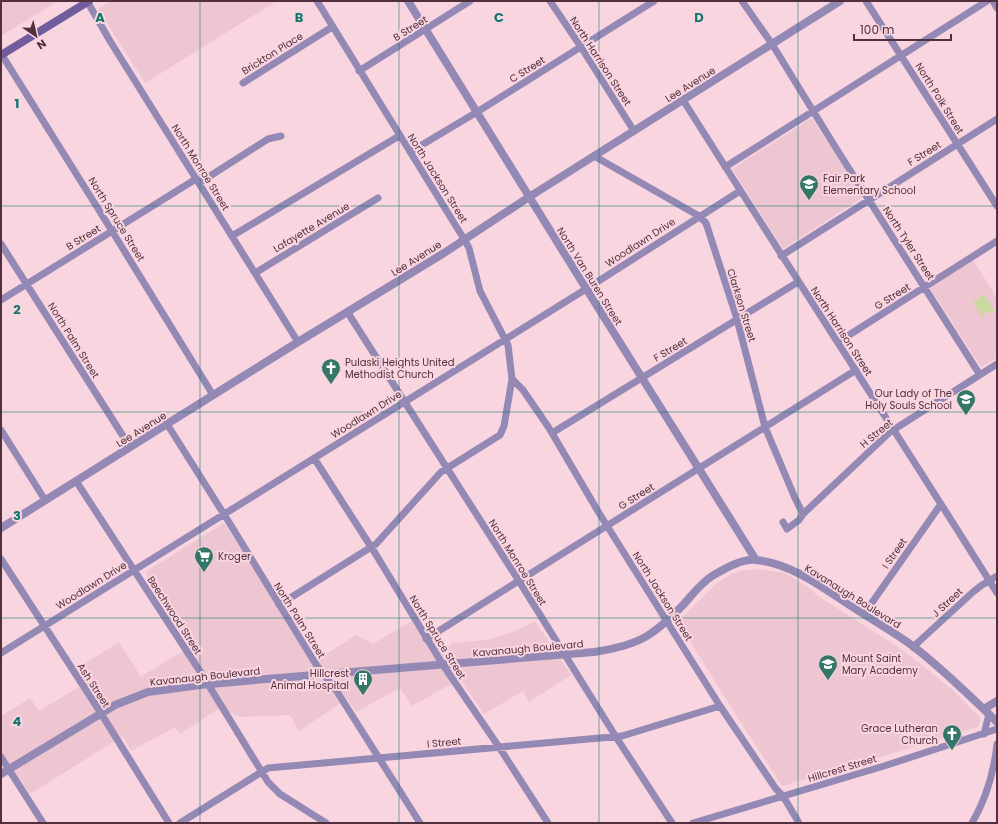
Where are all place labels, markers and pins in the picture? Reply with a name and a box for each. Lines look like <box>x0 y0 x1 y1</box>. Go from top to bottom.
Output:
place label: Fair Park Elementary School <box>823 171 916 198</box>
school or university icon: Fair Park Elementary School <box>798 173 820 201</box>
place label: Pulaski Heights United Methodist Church <box>345 355 454 382</box>
church icon: Pulaski Heights United Methodist Church <box>320 357 342 385</box>
place label: Our Lady of The Holy Souls School <box>865 386 952 413</box>
school or university icon: Our Lady of The Holy Souls School <box>955 388 977 416</box>
supermarket icon: Kroger <box>193 545 215 573</box>
place label: Kroger <box>218 549 251 564</box>
place label: Mount Saint Mary Academy <box>842 651 918 678</box>
school or university icon: Mount Saint Mary Academy <box>817 653 839 681</box>
place label: Hillcrest Animal Hospital <box>271 666 349 693</box>
building icon: Hillcrest Animal Hospital <box>352 668 374 696</box>
place label: Grace Lutheran Church <box>861 721 938 748</box>
church icon: Grace Lutheran Church <box>941 723 963 751</box>

